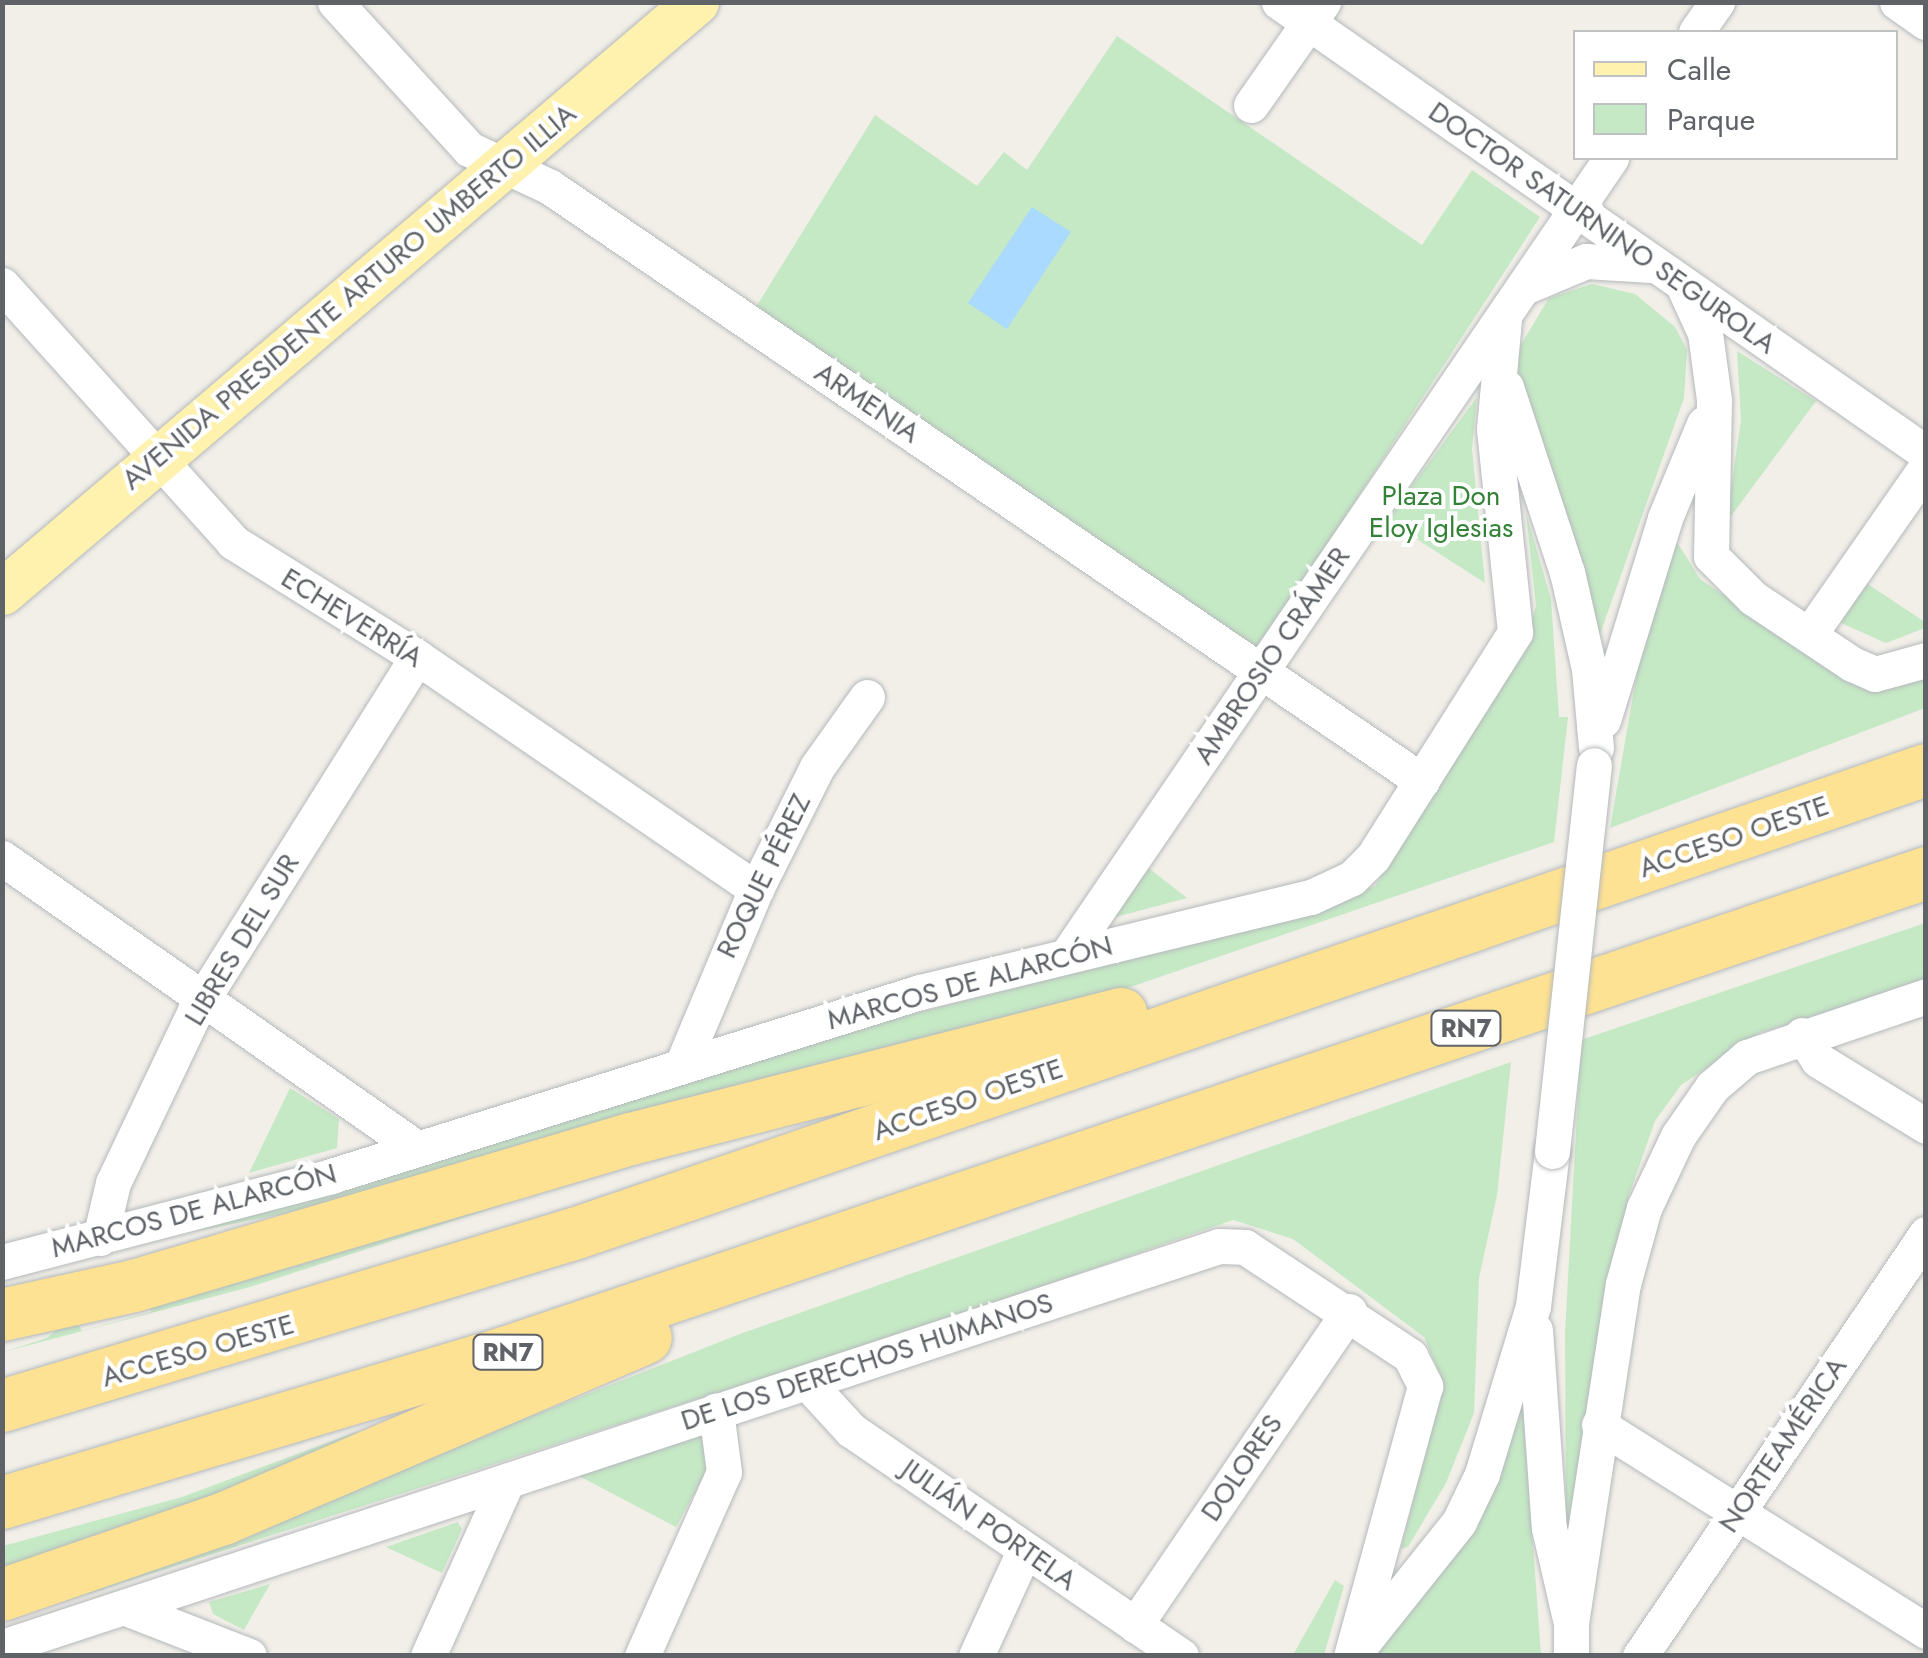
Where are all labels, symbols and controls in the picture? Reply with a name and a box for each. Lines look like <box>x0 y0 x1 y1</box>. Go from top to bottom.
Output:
legend <box>1573 30 1898 160</box>
text: Calle <box>1667 48 1731 91</box>
street label: DOCTOR SATURNINO SEGUROLA <box>1422 95 1782 361</box>
street label: AVENIDA PRESIDENTE ARTURO UMBERTO ILLIA <box>115 97 583 497</box>
text: Parque <box>1667 98 1755 141</box>
street label: ARMENIA <box>808 356 926 450</box>
park label: Plaza Don Eloy Iglesias <box>1369 479 1513 545</box>
street label: AMBROSIO CRÁMER <box>1187 541 1357 771</box>
street label: ECHEVERRÍA <box>275 561 429 675</box>
street label: ROQUE PÉREZ <box>710 788 818 964</box>
street label: ACCESO OESTE <box>1635 789 1833 885</box>
street label: LIBRES DEL SUR <box>178 848 306 1032</box>
street label: MARCOS DE ALARCÓN <box>824 929 1116 1037</box>
road number: RN7 <box>1428 1008 1504 1048</box>
street label: ACCESO OESTE <box>869 1052 1067 1148</box>
street label: MARCOS DE ALARCÓN <box>48 1157 340 1265</box>
street label: DE LOS DERECHOS HUMANOS <box>677 1286 1057 1438</box>
street label: ACCESO OESTE <box>98 1307 298 1395</box>
road number: RN7 <box>470 1332 546 1372</box>
street label: NORTEAMÉRICA <box>1712 1351 1854 1539</box>
street label: DOLORES <box>1194 1408 1290 1528</box>
street label: JULIÁN PORTELA <box>895 1452 1083 1598</box>

